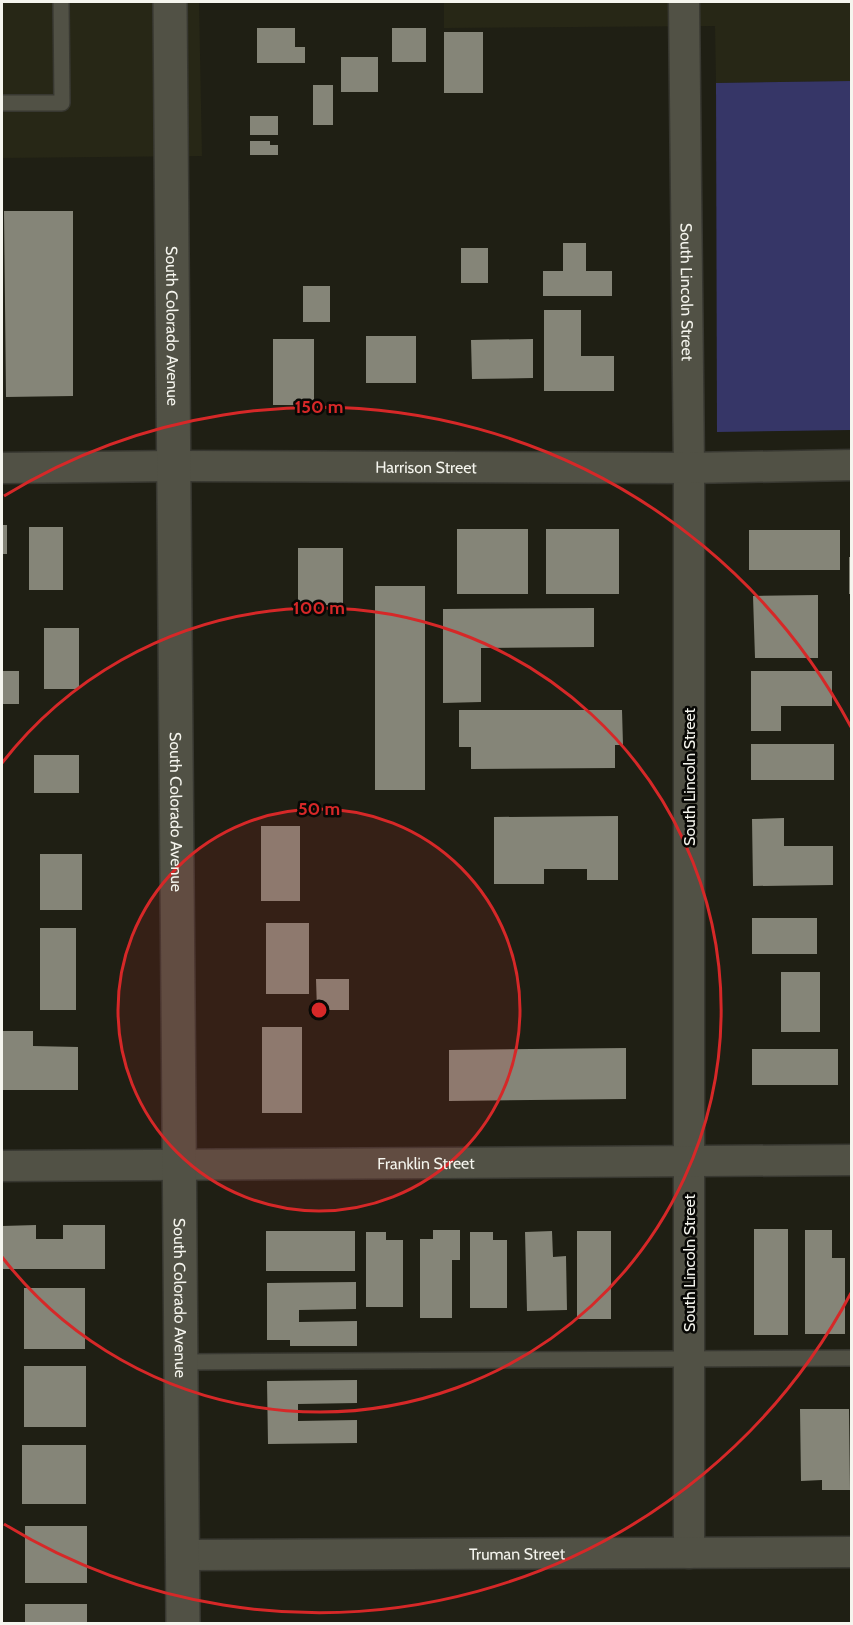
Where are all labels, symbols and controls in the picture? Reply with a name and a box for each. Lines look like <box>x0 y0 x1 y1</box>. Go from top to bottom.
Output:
street label: South Lincoln Street <box>676 223 697 362</box>
street label: South Colorado Avenue <box>162 246 182 406</box>
text: 150 m <box>295 396 343 418</box>
street label: Harrison Street <box>375 458 477 477</box>
text: 100 m <box>293 597 345 619</box>
street label: South Lincoln Street <box>680 707 699 846</box>
street label: South Colorado Avenue <box>166 732 186 892</box>
text: 50 m <box>298 798 340 820</box>
centre of rings <box>309 1000 329 1020</box>
street label: Franklin Street <box>377 1154 475 1173</box>
street label: South Lincoln Street <box>680 1193 699 1332</box>
street label: South Colorado Avenue <box>170 1218 190 1378</box>
street label: Truman Street <box>469 1544 566 1564</box>

